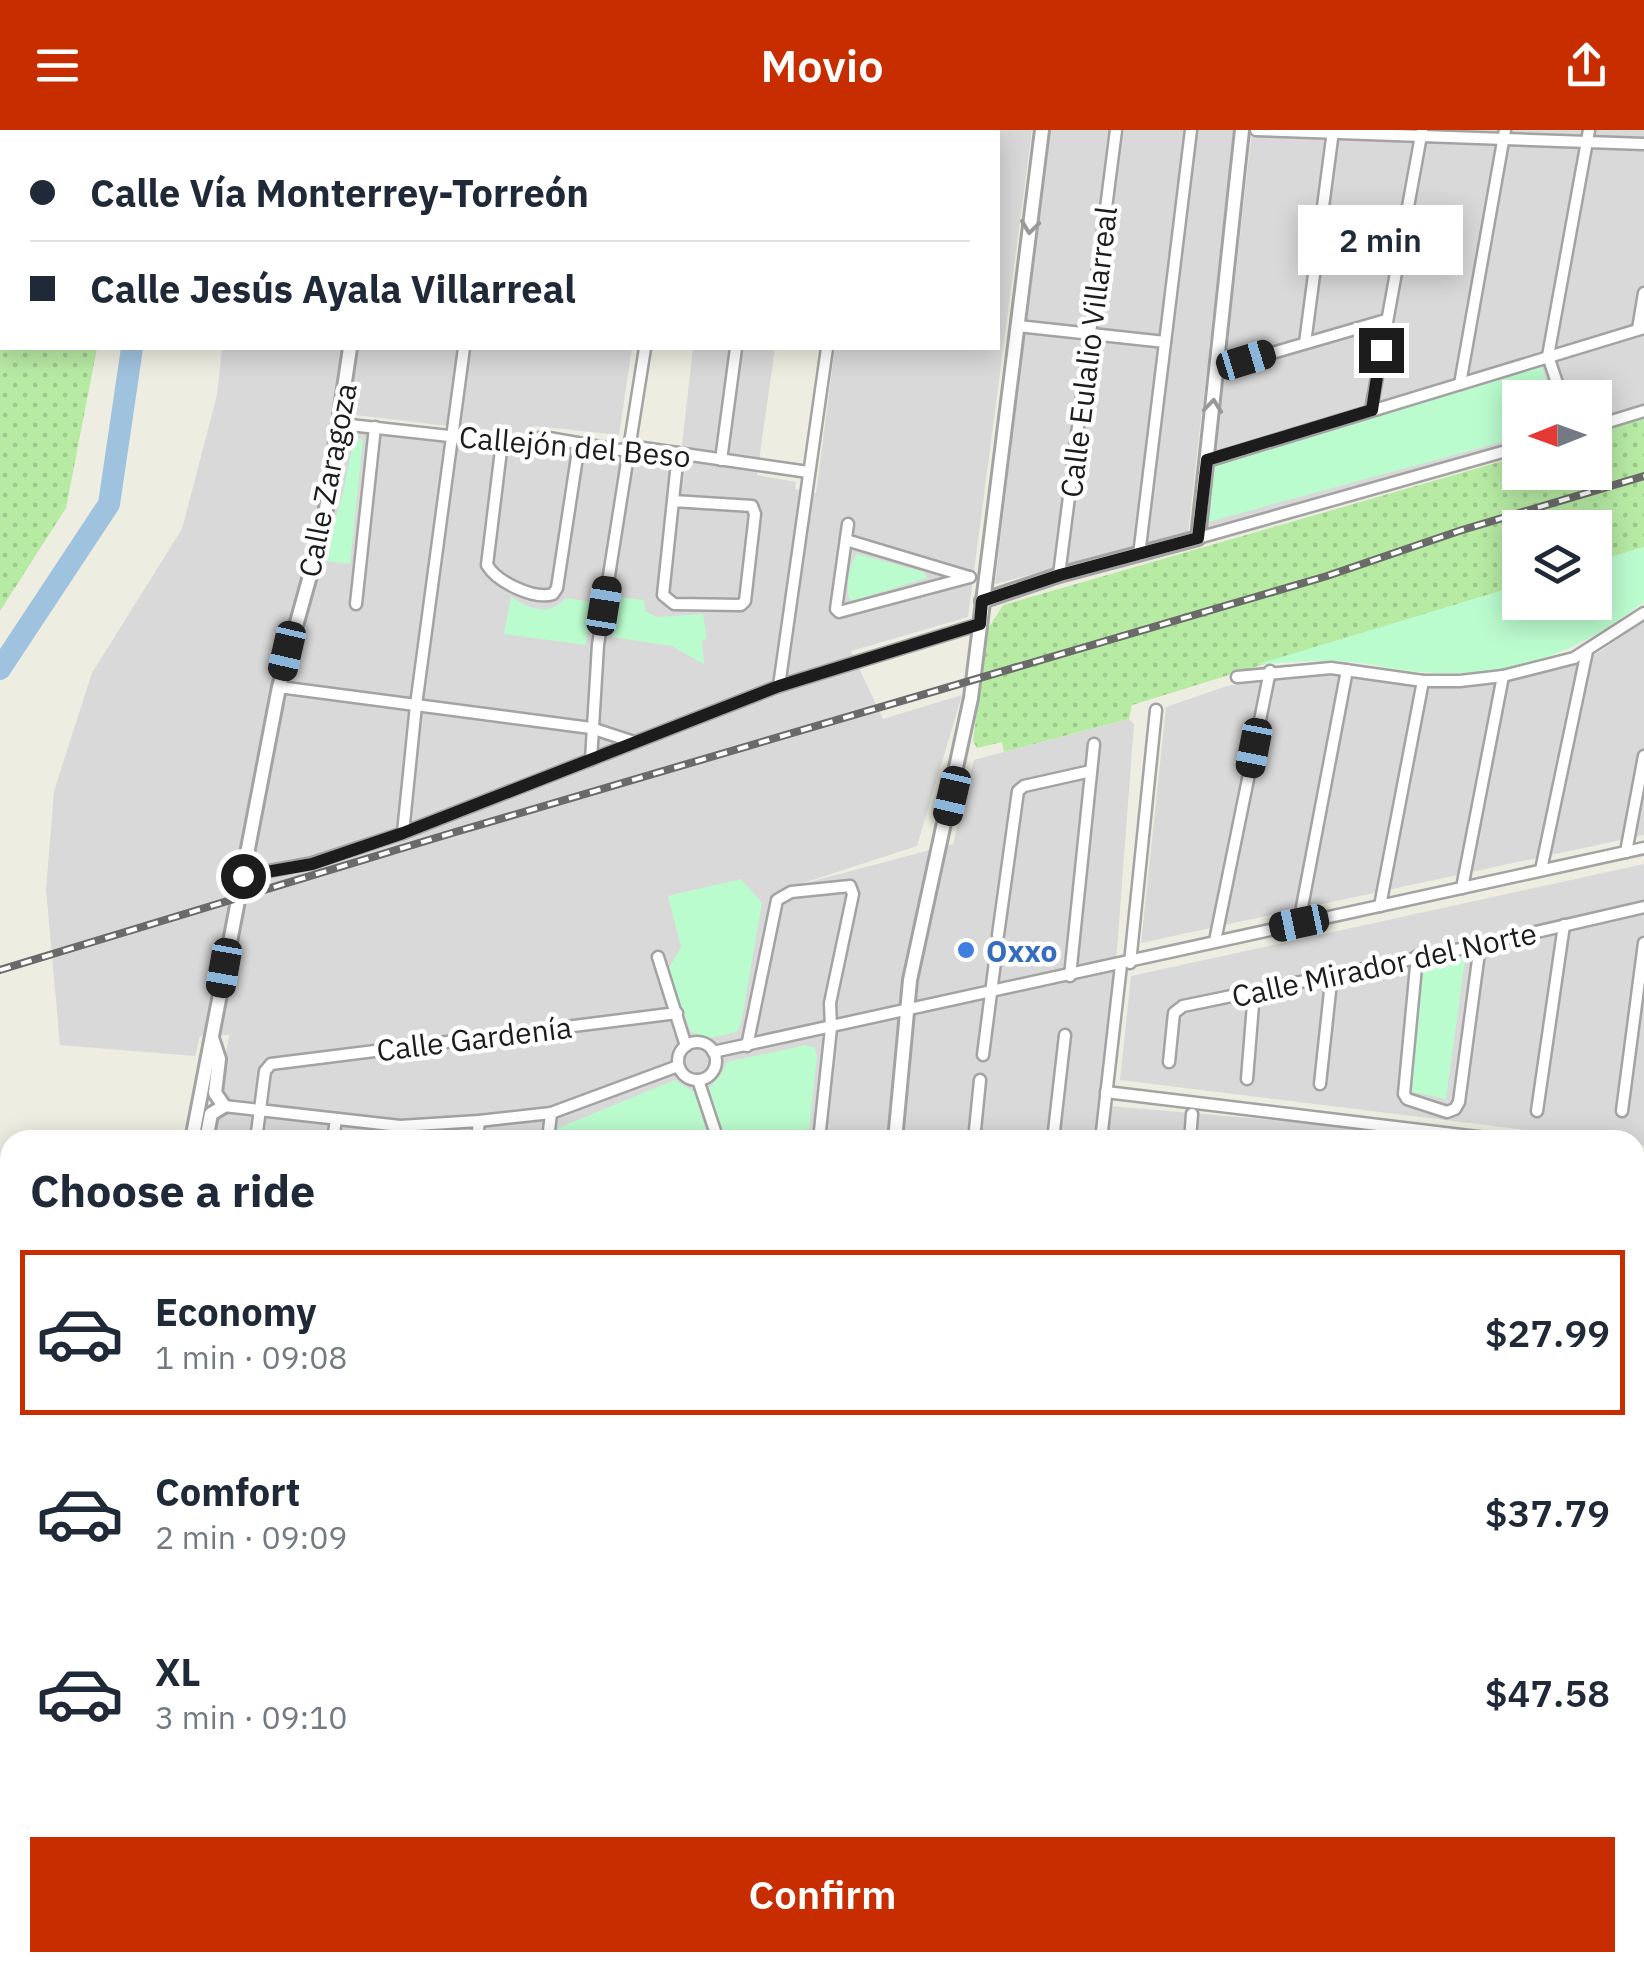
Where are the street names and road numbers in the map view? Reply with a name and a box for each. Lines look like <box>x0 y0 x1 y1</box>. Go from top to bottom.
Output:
street label: Calle Eulalio Villarreal <box>1051 204 1125 500</box>
street label: Calle Zaragoza <box>289 380 365 580</box>
street label: Callejón del Beso <box>458 416 692 476</box>
street label: Calle Mirador del Norte <box>1228 913 1540 1015</box>
street label: Calle Gardenía <box>374 1007 574 1069</box>

